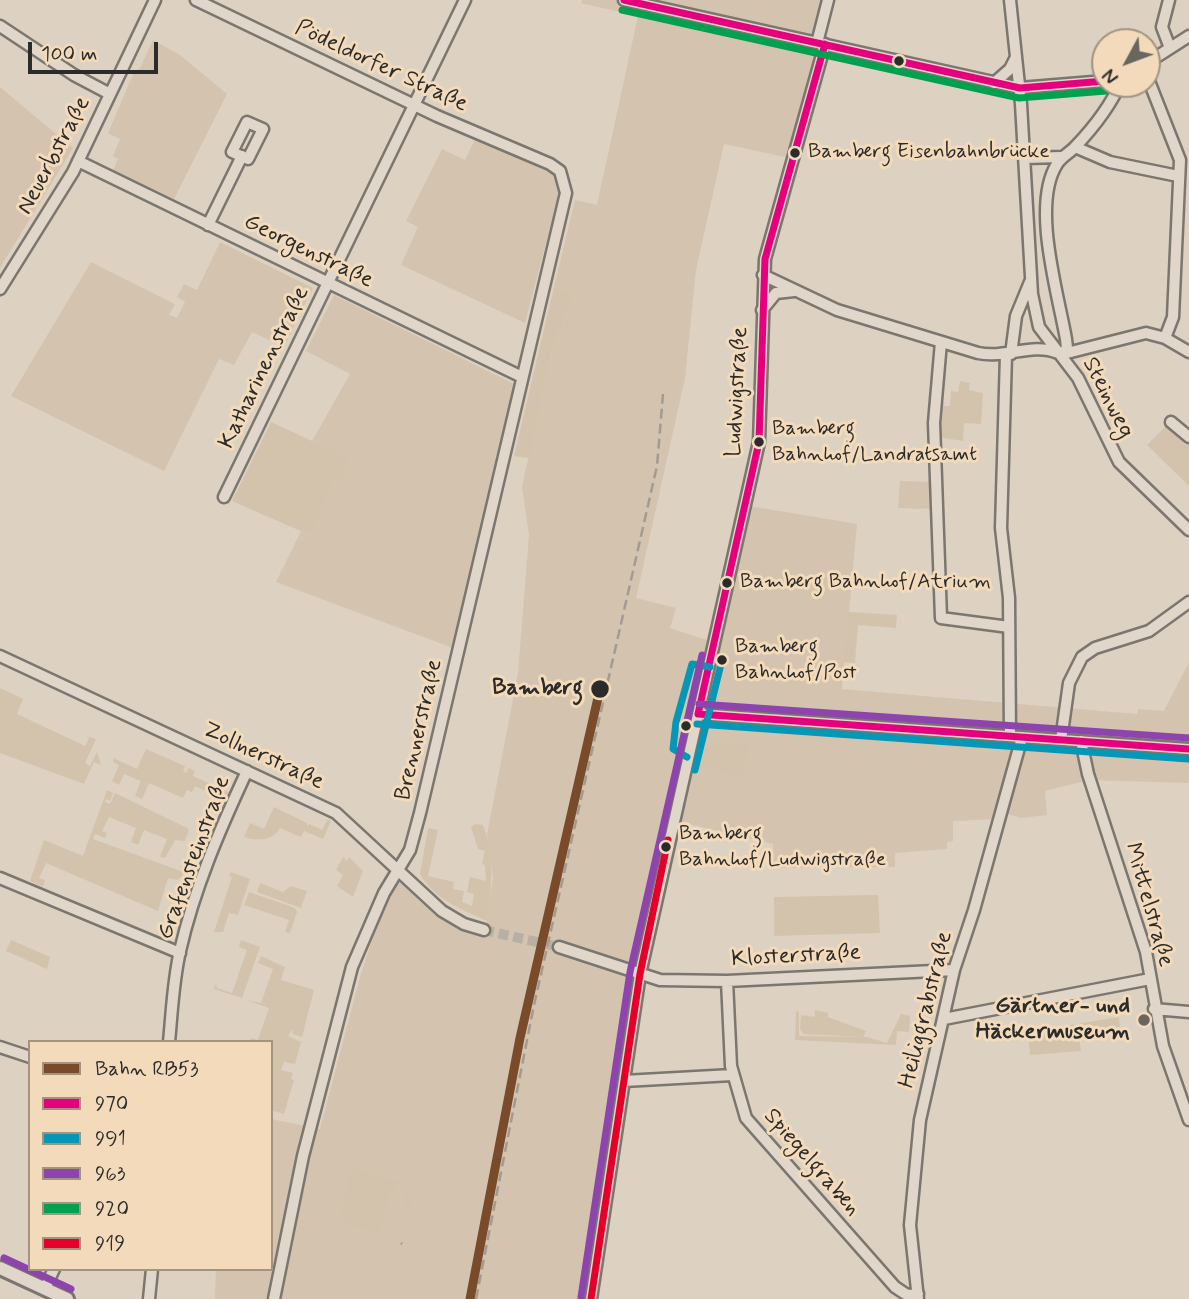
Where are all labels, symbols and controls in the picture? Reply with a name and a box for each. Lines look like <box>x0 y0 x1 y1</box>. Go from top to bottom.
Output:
street label: Pödeldorfer Straße <box>290 15 472 119</box>
scale bar <box>32 28 161 72</box>
north arrow <box>1091 28 1161 98</box>
text: 100 m <box>41 40 97 68</box>
unlabelled marker <box>892 54 906 68</box>
text: N <box>1098 63 1125 89</box>
street label: Neuerbstraße <box>12 92 98 220</box>
place label: Bamberg Eisenbahnbrücke <box>808 140 1050 166</box>
marker: Bamberg Eisenbahnbrücke <box>788 146 802 160</box>
street label: Georgenstraße <box>239 209 377 295</box>
street label: Katharinenstraße <box>214 282 316 454</box>
street label: Ludwigstraße <box>721 326 755 458</box>
street label: Steinweg <box>1075 353 1139 443</box>
place label: Bamberg Bahnhof/Landratsamt <box>772 417 977 467</box>
marker: Bamberg Bahnhof/Landratsamt <box>752 435 766 449</box>
place label: Bamberg Bahnhof/Atrium <box>740 570 991 596</box>
marker: Bamberg Bahnhof/Atrium <box>720 576 734 590</box>
place label: Bamberg Bahnhof/Post <box>735 635 857 685</box>
marker: Bamberg Bahnhof/Post <box>715 653 729 667</box>
street label: Brennerstraße <box>390 657 450 803</box>
place label: Bamberg <box>492 675 583 703</box>
marker: Bamberg <box>589 678 611 700</box>
street label: Zollnerstraße <box>198 717 328 797</box>
unlabelled marker <box>679 719 693 733</box>
street label: Grafensteinstraße <box>153 772 237 944</box>
place label: Bamberg Bahnhof/Ludwigstraße <box>679 822 886 872</box>
marker: Bamberg Bahnhof/Ludwigstraße <box>659 840 673 854</box>
street label: Mittelstraße <box>1117 840 1179 970</box>
street label: Heiliggrabstraße <box>894 929 960 1091</box>
street label: Klosterstraße <box>730 940 862 974</box>
place label: Gärtner- und Häckermuseum <box>975 993 1130 1047</box>
marker: Gärtner- und Häckermuseum <box>1136 1012 1152 1028</box>
legend <box>28 1040 273 1271</box>
text: Bahn RB53 <box>95 1055 199 1083</box>
text: 970 <box>95 1090 129 1118</box>
street label: Spiegelgraben <box>757 1103 865 1223</box>
text: 991 <box>95 1125 126 1153</box>
text: 963 <box>95 1160 126 1188</box>
text: 920 <box>95 1195 129 1223</box>
text: 919 <box>95 1230 125 1258</box>

